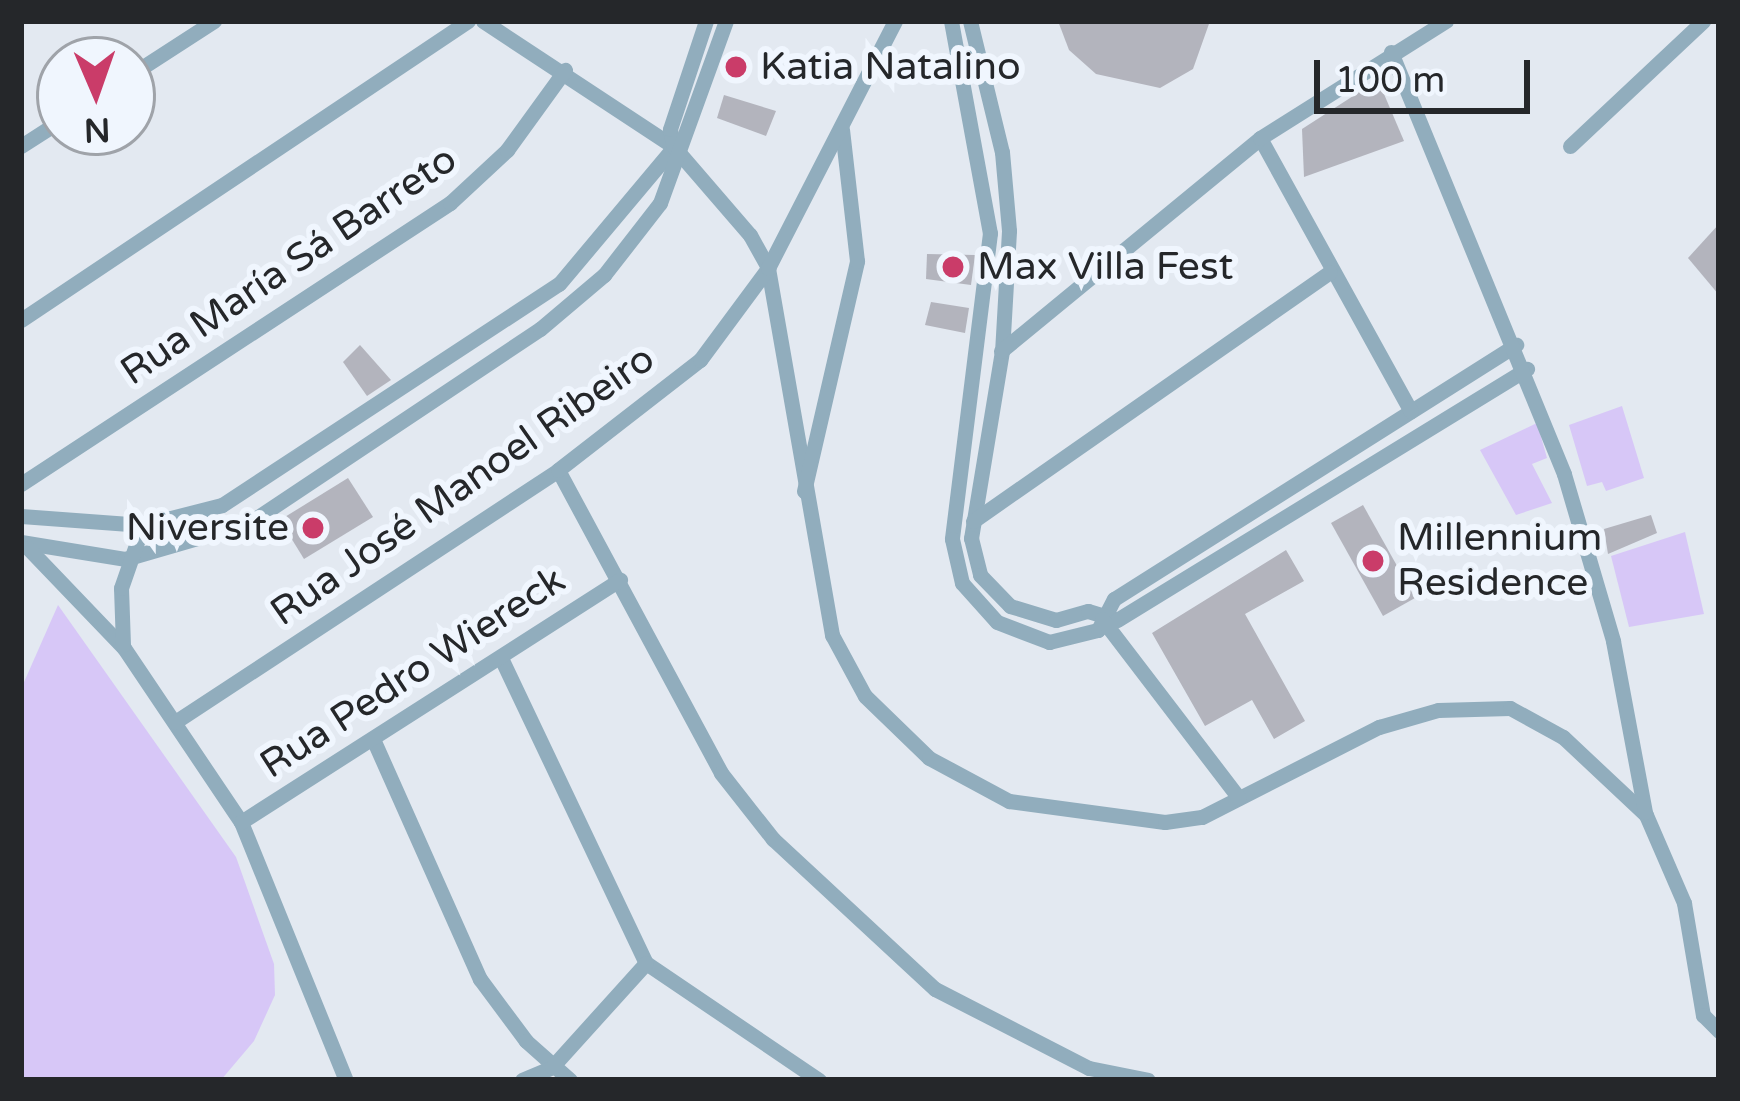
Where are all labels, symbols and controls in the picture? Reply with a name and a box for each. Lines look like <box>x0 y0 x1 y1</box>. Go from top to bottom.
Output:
north arrow <box>36 36 156 156</box>
scale bar <box>1320 36 1536 110</box>
place label: Katia Natalino <box>760 44 1021 90</box>
marker: Katia Natalino <box>723 54 749 80</box>
text: 100 m <box>1335 59 1445 102</box>
text: N <box>83 110 111 149</box>
street label: Rua María Sá Barreto <box>112 136 466 396</box>
place label: Max Villa Fest <box>977 244 1233 290</box>
marker: Max Villa Fest <box>940 254 966 280</box>
street label: Rua José Manoel Ribeiro <box>262 336 664 636</box>
place label: Niversite <box>126 505 289 551</box>
marker: Niversite <box>300 515 326 541</box>
place label: Millennium Residence <box>1397 516 1602 607</box>
marker: Millennium Residence <box>1360 548 1386 574</box>
street label: Rua Pedro Wiereck <box>252 557 574 789</box>

